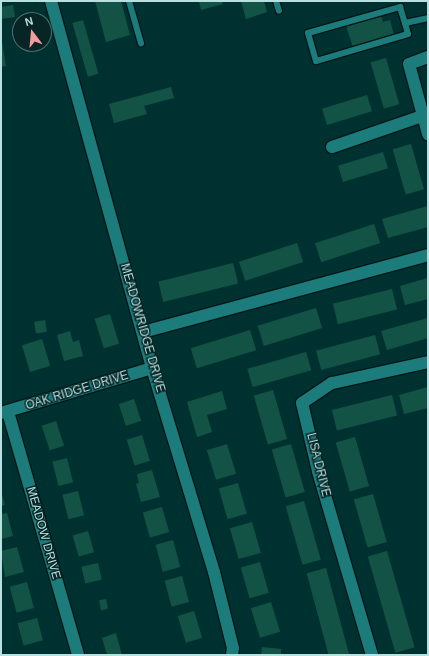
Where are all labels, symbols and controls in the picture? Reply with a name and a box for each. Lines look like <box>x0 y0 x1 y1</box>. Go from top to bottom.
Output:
north arrow <box>12 12 52 52</box>
text: N <box>23 15 34 28</box>
street label: MEADOWRIDGE DRIVE <box>117 262 167 394</box>
street label: OAK RIDGE DRIVE <box>24 369 130 413</box>
street label: LISA DRIVE <box>303 431 333 499</box>
street label: MEADOW DRIVE <box>23 485 63 581</box>

